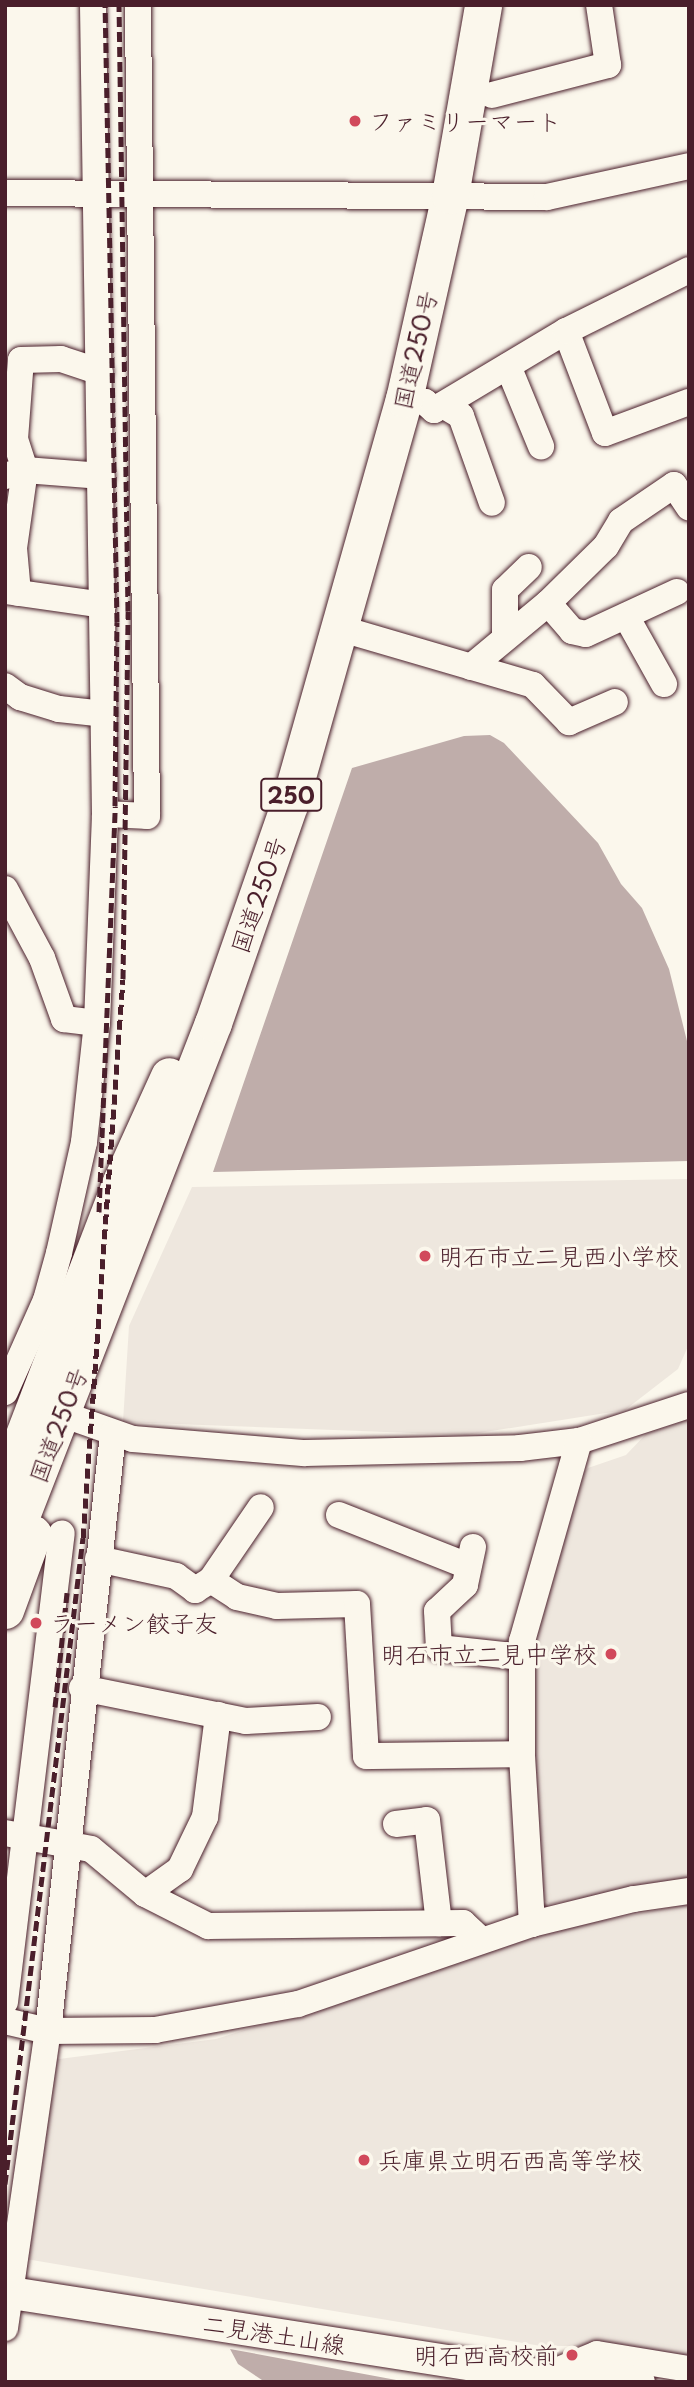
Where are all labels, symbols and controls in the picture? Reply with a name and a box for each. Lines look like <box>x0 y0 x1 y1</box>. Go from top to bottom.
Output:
place label: ファミリーマート <box>369 107 561 135</box>
marker: ファミリーマート <box>347 113 363 129</box>
street label: 国道250号 <box>387 288 443 412</box>
road number: 250 <box>260 776 322 814</box>
street label: 国道250号 <box>225 833 291 957</box>
place label: 明石市立二見西小学校 <box>439 1242 679 1270</box>
marker: 明石市立二見西小学校 <box>417 1248 433 1264</box>
street label: 国道250号 <box>23 1363 93 1487</box>
place label: ラーメン餃子友 <box>50 1609 218 1637</box>
marker: ラーメン餃子友 <box>28 1615 44 1631</box>
place label: 明石市立二見中学校 <box>381 1640 597 1668</box>
marker: 明石市立二見中学校 <box>603 1646 619 1662</box>
place label: 兵庫県立明石西高等学校 <box>378 2146 642 2174</box>
marker: 兵庫県立明石西高等学校 <box>356 2152 372 2168</box>
street label: 二見港土山線 <box>201 2309 347 2359</box>
place label: 明石西高校前 <box>414 2341 558 2369</box>
marker: 明石西高校前 <box>564 2347 580 2363</box>

